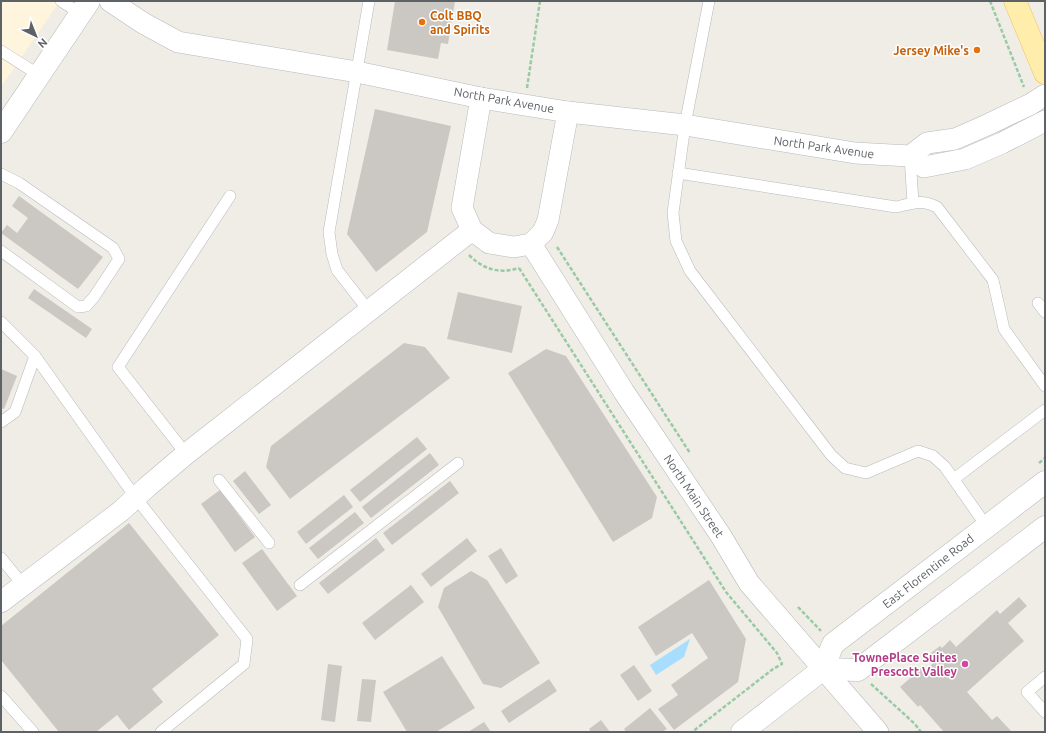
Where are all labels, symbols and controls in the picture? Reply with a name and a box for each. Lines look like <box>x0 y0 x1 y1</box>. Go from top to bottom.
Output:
place label: Colt BBQ and Spirits <box>430 9 490 36</box>
north arrow <box>16 16 56 56</box>
marker: Colt BBQ and Spirits <box>417 17 427 27</box>
text: N <box>36 36 50 51</box>
place label: Jersey Mike's <box>893 44 969 57</box>
marker: Jersey Mike's <box>972 45 982 55</box>
street label: North Park Avenue <box>453 85 555 115</box>
street label: North Park Avenue <box>773 134 875 160</box>
street label: North Main Street <box>661 452 727 540</box>
street label: East Florentine Road <box>880 532 976 610</box>
place label: TownePlace Suites Prescott Valley <box>852 651 958 678</box>
marker: TownePlace Suites Prescott Valley <box>960 659 970 669</box>

